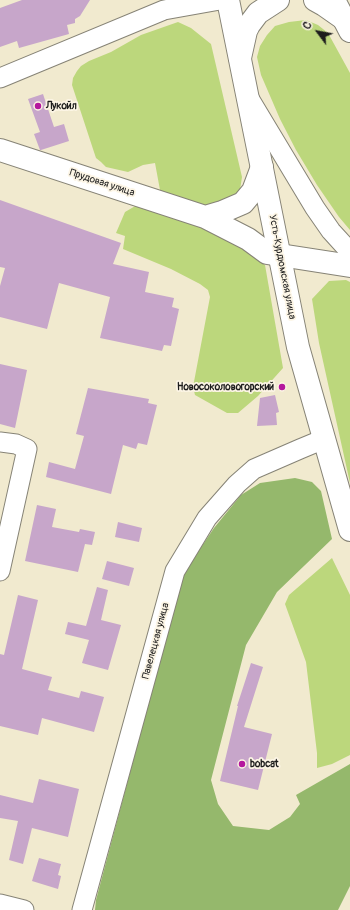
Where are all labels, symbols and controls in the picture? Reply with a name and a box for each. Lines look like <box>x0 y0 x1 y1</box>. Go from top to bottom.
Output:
north arrow <box>298 12 338 52</box>
text: С <box>300 19 315 32</box>
place label: Лукойл <box>46 100 77 112</box>
marker: Лукойл <box>33 101 43 111</box>
street label: Прудовая улица <box>68 167 136 199</box>
street label: Усть-Курдюмская улица <box>266 214 298 320</box>
place label: Новосоколовогорский <box>177 381 274 393</box>
marker: Новосоколовогорский <box>277 382 287 392</box>
street label: Павелецкая улица <box>140 602 172 680</box>
place label: bobcat <box>250 758 279 770</box>
marker: bobcat <box>237 759 247 769</box>

